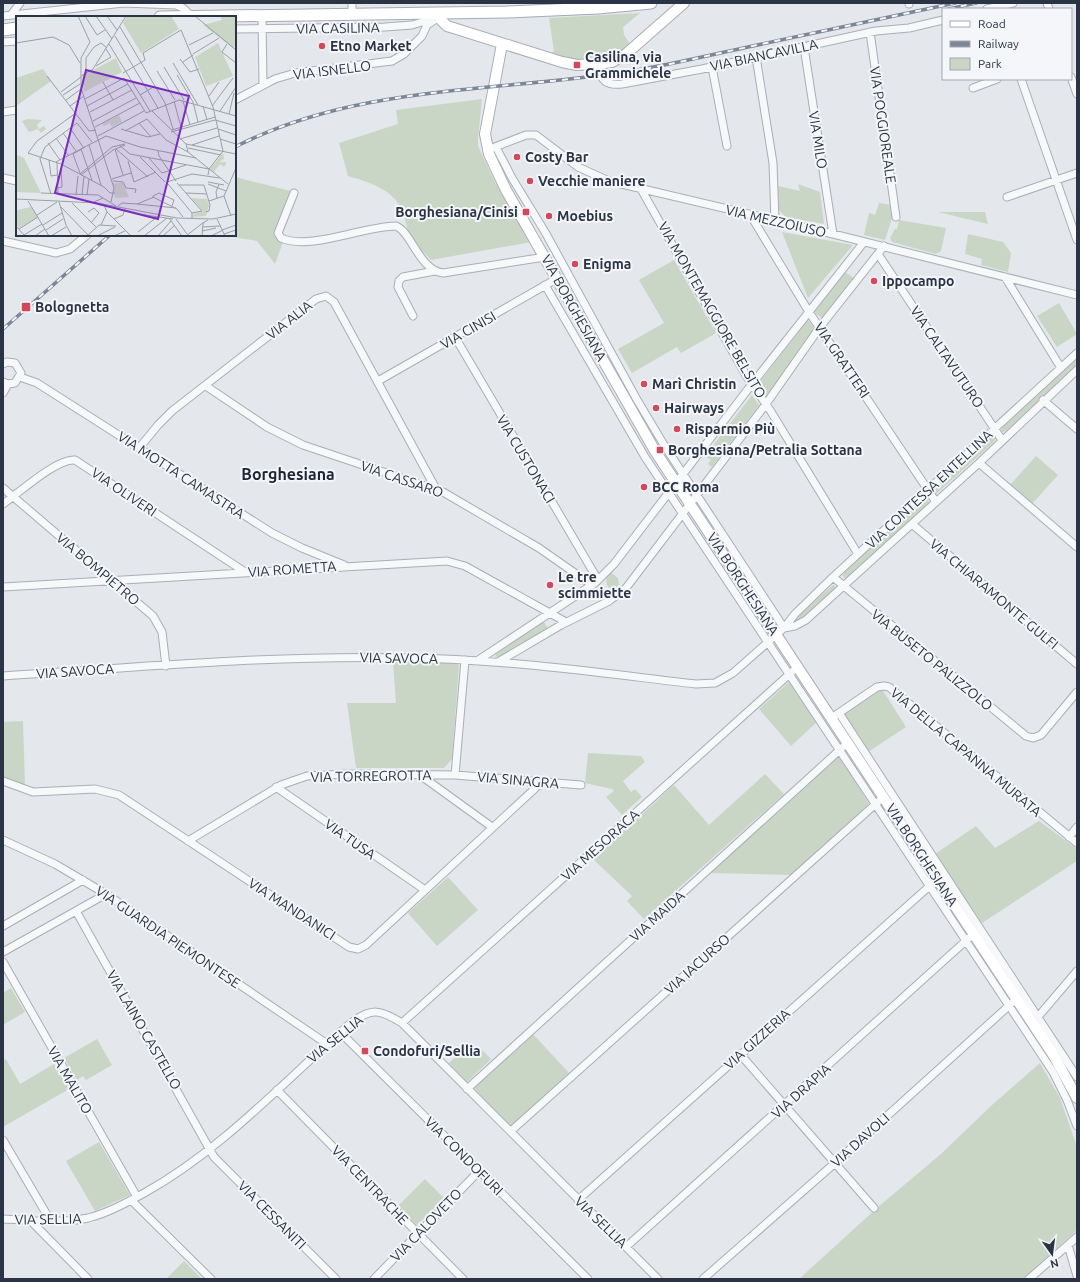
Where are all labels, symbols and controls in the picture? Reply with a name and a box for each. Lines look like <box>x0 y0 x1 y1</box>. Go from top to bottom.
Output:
legend <box>942 8 1072 80</box>
inset map <box>16 16 236 236</box>
text: Road <box>978 17 1006 30</box>
street label: VIA CASILINA <box>296 19 380 37</box>
street label: VIA BIANCAVILLA <box>709 36 819 74</box>
text: Railway <box>978 37 1019 50</box>
place label: Etno Market <box>330 38 412 54</box>
marker: Etno Market <box>317 41 327 51</box>
place label: Casilina, via Grammichele <box>585 49 671 81</box>
street label: VIA ISNELLO <box>292 57 372 83</box>
text: Park <box>978 57 1002 70</box>
marker: Casilina, via Grammichele <box>572 60 582 70</box>
street label: VIA POGGIOREALE <box>867 65 899 185</box>
street label: VIA MILO <box>806 110 830 170</box>
place label: Costy Bar <box>525 149 589 165</box>
marker: Costy Bar <box>512 152 522 162</box>
place label: Vecchie maniere <box>538 173 646 189</box>
marker: Vecchie maniere <box>525 176 535 186</box>
street label: VIA MEZZOIUSO <box>724 202 828 240</box>
place label: Borghesiana/Cinisi <box>395 204 518 220</box>
marker: Borghesiana/Cinisi <box>521 207 531 217</box>
place label: Moebius <box>557 208 613 224</box>
marker: Moebius <box>544 211 554 221</box>
street label: VIA MONTEMAGGIORE BELSITO <box>655 219 769 401</box>
street label: VIA BORGHESIANA <box>538 252 610 364</box>
place label: Enigma <box>583 256 631 272</box>
marker: Enigma <box>570 259 580 269</box>
place label: Ippocampo <box>882 273 955 289</box>
marker: Ippocampo <box>869 276 879 286</box>
street label: VIA ALIA <box>263 297 315 343</box>
place label: Bolognetta <box>35 299 109 315</box>
marker: Bolognetta <box>20 301 32 313</box>
street label: VIA CALTAVUTURO <box>907 303 987 411</box>
street label: VIA CINISI <box>437 308 499 352</box>
street label: VIA GRATTERI <box>811 319 873 401</box>
place label: Marì Christin <box>652 376 737 392</box>
marker: Marì Christin <box>639 379 649 389</box>
place label: Hairways <box>664 400 725 416</box>
marker: Hairways <box>651 403 661 413</box>
street label: VIA CUSTONACI <box>493 412 559 506</box>
place label: Risparmio Più <box>685 421 775 437</box>
marker: Risparmio Più <box>672 424 682 434</box>
street label: VIA CONTESSA ENTELLINA <box>862 426 996 552</box>
street label: VIA MOTTA CAMASTRA <box>115 428 247 522</box>
place label: Borghesiana/Petralia Sottana <box>668 442 862 458</box>
marker: Borghesiana/Petralia Sottana <box>655 445 665 455</box>
street label: VIA CASSARO <box>359 457 446 501</box>
street label: VIA OLIVERI <box>88 464 160 520</box>
district label: Borghesiana <box>241 465 335 483</box>
place label: BCC Roma <box>652 479 719 495</box>
marker: BCC Roma <box>639 482 649 492</box>
street label: VIA BOMPIETRO <box>53 529 143 609</box>
street label: VIA BORGHESIANA <box>704 530 782 638</box>
street label: VIA CHIARAMONTE GULFI <box>926 536 1062 652</box>
street label: VIA ROMETTA <box>247 558 337 580</box>
place label: Le tre scimmiette <box>558 569 631 601</box>
marker: Le tre scimmiette <box>545 580 555 590</box>
street label: VIA BUSETO PALIZZOLO <box>868 606 996 714</box>
street label: VIA SAVOCA <box>360 649 438 667</box>
street label: VIA SAVOCA <box>35 660 115 682</box>
street label: VIA DELLA CAPANNA MURATA <box>887 684 1045 820</box>
street label: VIA TORREGROTTA <box>310 767 432 785</box>
street label: VIA SINAGRA <box>476 768 560 792</box>
street label: VIA BORGHESIANA <box>883 801 961 909</box>
street label: VIA MESORACA <box>558 806 642 884</box>
street label: VIA TUSA <box>321 816 379 862</box>
street label: VIA MANDANICI <box>245 875 339 943</box>
street label: VIA GUARDIA PIEMONTESE <box>93 883 243 991</box>
street label: VIA MAIDA <box>626 887 688 945</box>
street label: VIA IACURSO <box>661 930 733 998</box>
street label: VIA LAINO CASTELLO <box>103 968 185 1093</box>
street label: VIA GIZZERIA <box>721 1005 793 1073</box>
street label: VIA SELLIA <box>304 1012 366 1066</box>
street label: VIA MALITO <box>44 1043 96 1117</box>
place label: Condofuri/Sellia <box>373 1043 481 1059</box>
marker: Condofuri/Sellia <box>360 1046 370 1056</box>
street label: VIA DRAPIA <box>768 1060 834 1122</box>
street label: VIA DAVOLI <box>827 1110 893 1170</box>
street label: VIA CONDOFURI <box>422 1114 506 1198</box>
street label: VIA CENTRACHE <box>328 1142 412 1228</box>
street label: VIA CESSANITI <box>235 1178 309 1252</box>
street label: VIA CALOVETO <box>387 1185 465 1265</box>
street label: VIA SELLIA <box>571 1193 631 1251</box>
street label: VIA SELLIA <box>14 1210 82 1228</box>
north arrow <box>1032 1234 1072 1274</box>
text: N <box>1049 1257 1060 1271</box>

